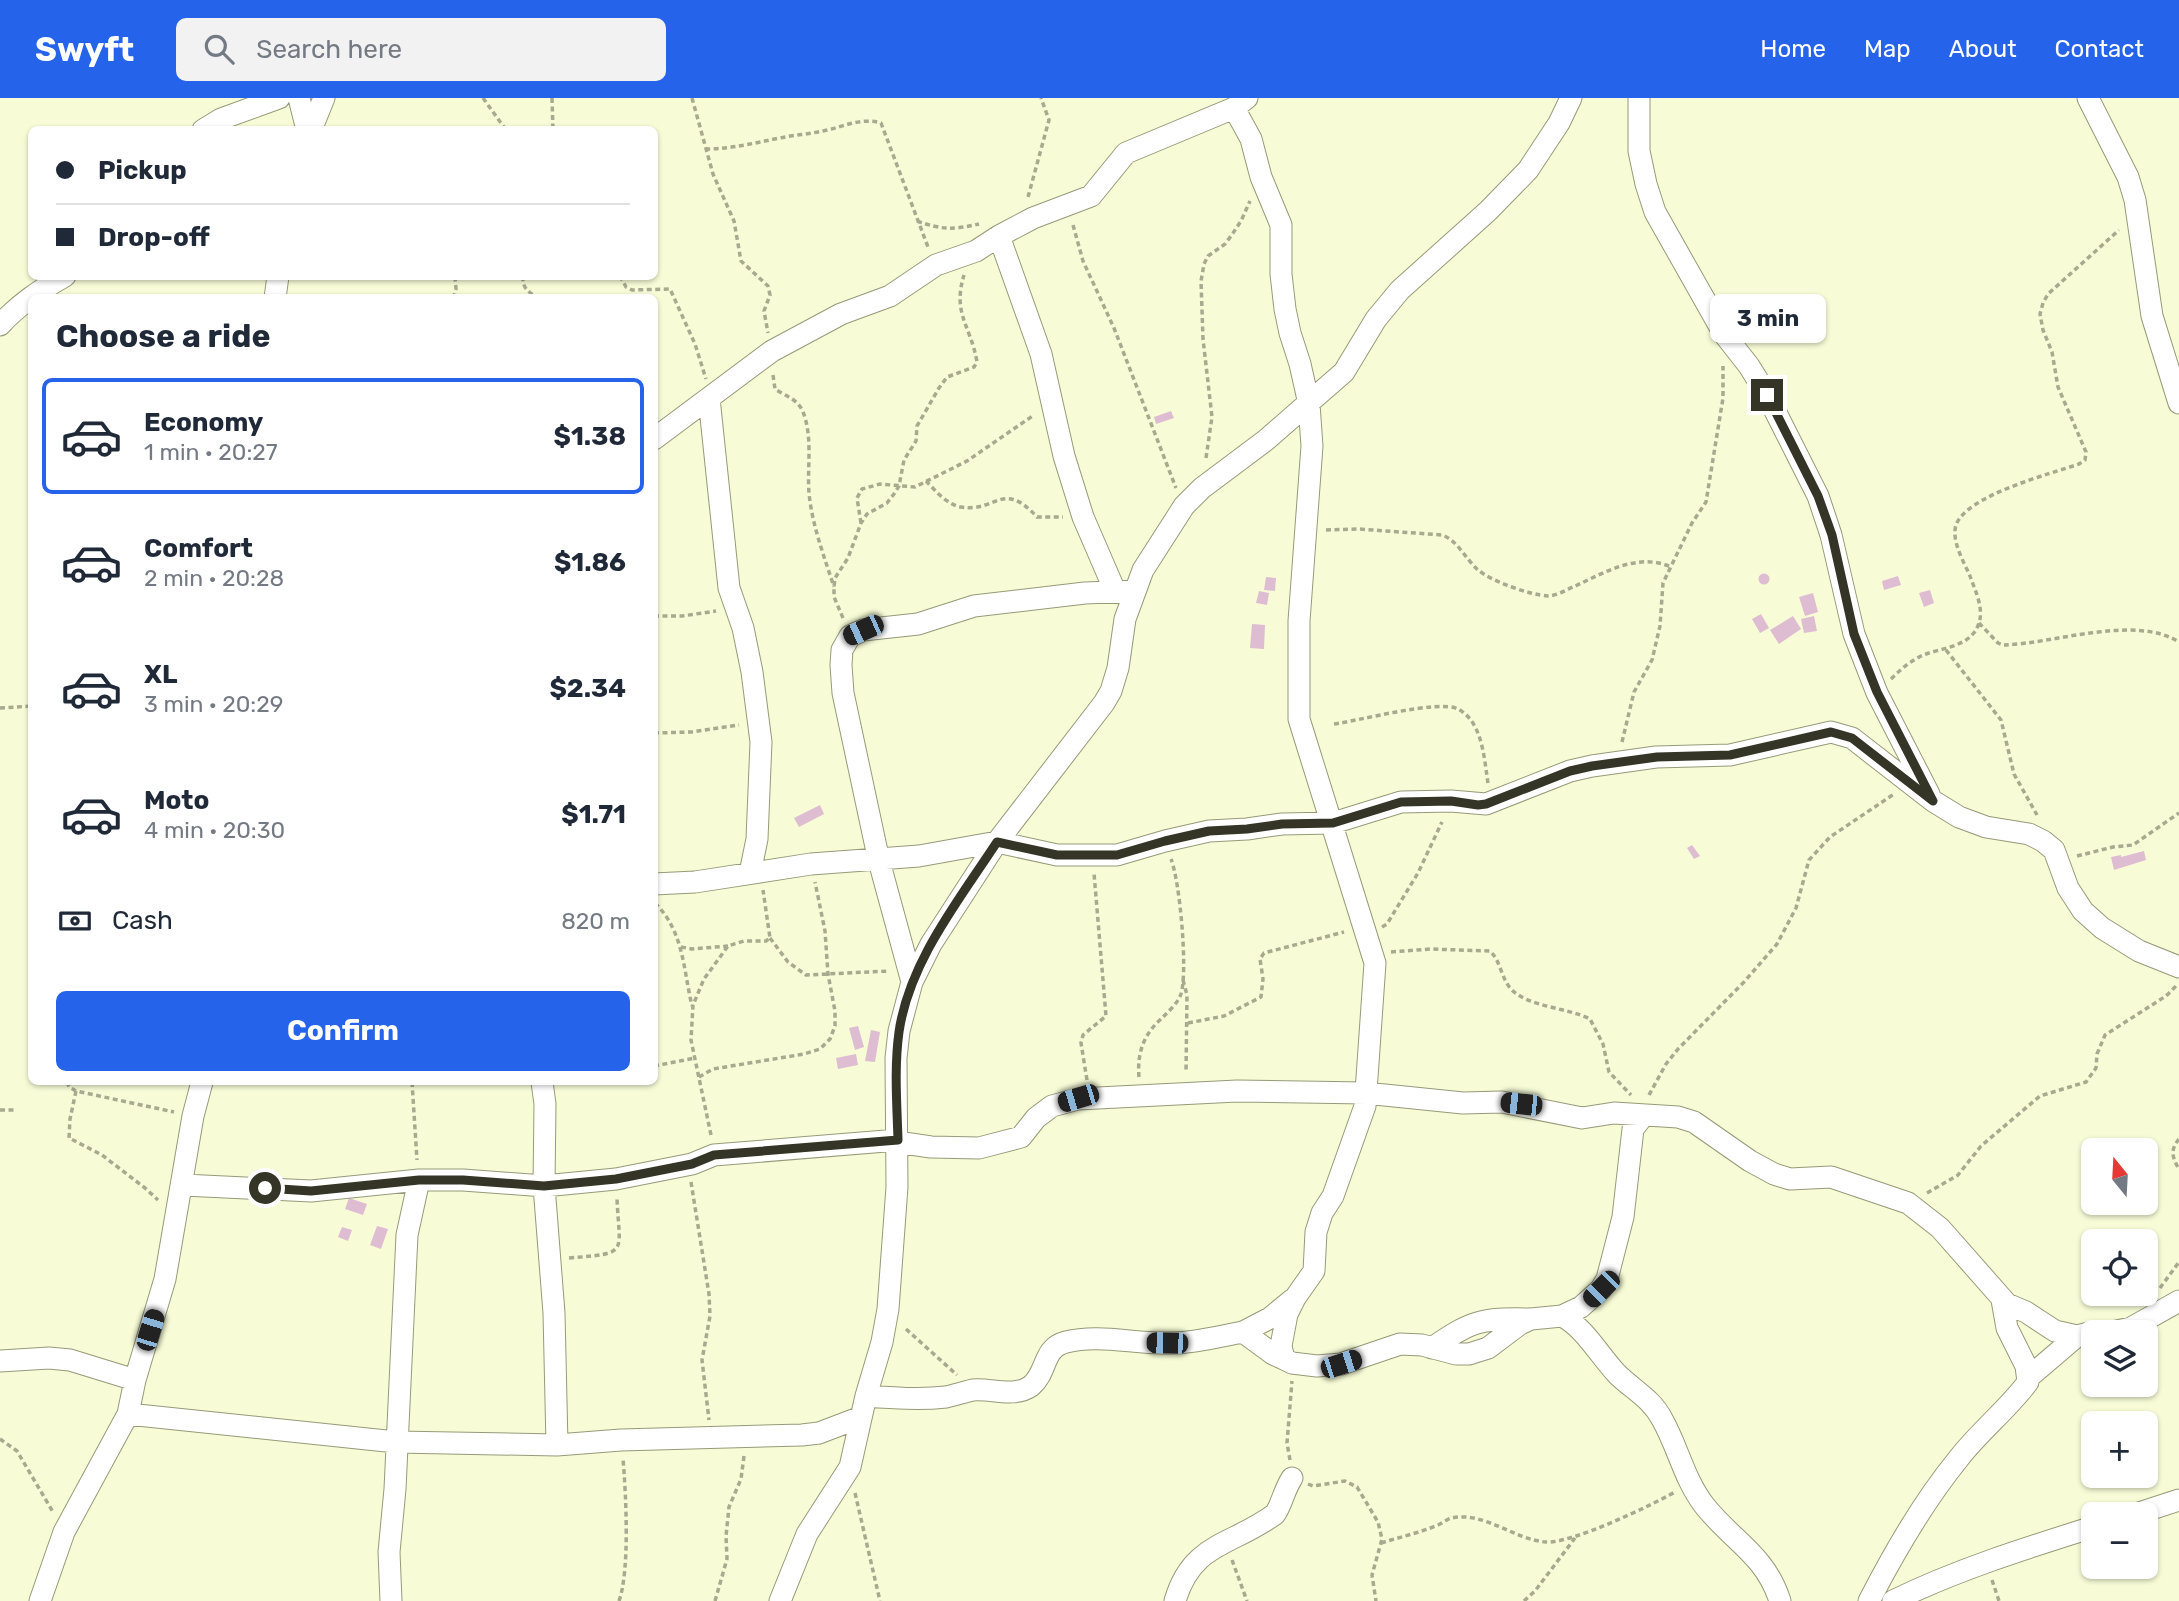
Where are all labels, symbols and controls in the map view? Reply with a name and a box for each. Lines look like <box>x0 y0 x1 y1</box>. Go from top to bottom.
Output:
search box <box>176 18 666 81</box>
text: Swyft <box>35 30 134 69</box>
icon: search <box>200 30 238 68</box>
text: Search here <box>256 34 402 65</box>
text: Home <box>1760 35 1826 63</box>
text: Map <box>1864 35 1911 63</box>
text: About <box>1949 35 2017 63</box>
text: Contact <box>2055 35 2144 63</box>
text: Pickup <box>98 155 187 186</box>
text: Drop-off <box>98 222 210 253</box>
callout: 3 min <box>1709 294 1825 342</box>
text: 3 min <box>1737 304 1799 332</box>
text: Choose a ride <box>56 317 270 355</box>
route end <box>1751 379 1783 411</box>
icon: car <box>60 405 123 468</box>
text: Economy <box>144 407 263 438</box>
text: $1.38 <box>554 421 626 452</box>
text: 1 min · 20:27 <box>144 438 278 466</box>
icon: car <box>60 531 123 594</box>
text: Comfort <box>144 533 253 564</box>
text: $1.86 <box>554 547 626 578</box>
text: 2 min · 20:28 <box>144 564 284 592</box>
car <box>840 612 887 648</box>
icon: car <box>60 657 123 720</box>
text: XL <box>144 659 177 690</box>
text: $2.34 <box>549 673 626 704</box>
text: 3 min · 20:29 <box>144 690 283 718</box>
icon: car <box>60 783 123 846</box>
text: Moto <box>144 785 209 816</box>
text: $1.71 <box>561 799 626 830</box>
text: 4 min · 20:30 <box>144 816 285 844</box>
icon: cash <box>56 902 94 940</box>
text: Cash <box>112 905 173 936</box>
text: 820 m <box>561 907 630 935</box>
button: Confirm <box>56 991 630 1071</box>
car <box>1055 1082 1102 1114</box>
car <box>1500 1091 1543 1117</box>
north arrow <box>2081 1138 2158 1214</box>
map controls <box>2081 1138 2158 1579</box>
route start <box>249 1172 281 1204</box>
button: locate <box>2081 1229 2158 1306</box>
car <box>1579 1267 1624 1311</box>
car <box>134 1307 167 1353</box>
button: layers <box>2081 1320 2158 1397</box>
car <box>1146 1332 1189 1354</box>
car <box>1318 1348 1365 1380</box>
button: + <box>2081 1411 2158 1488</box>
button: − <box>2081 1502 2158 1579</box>

